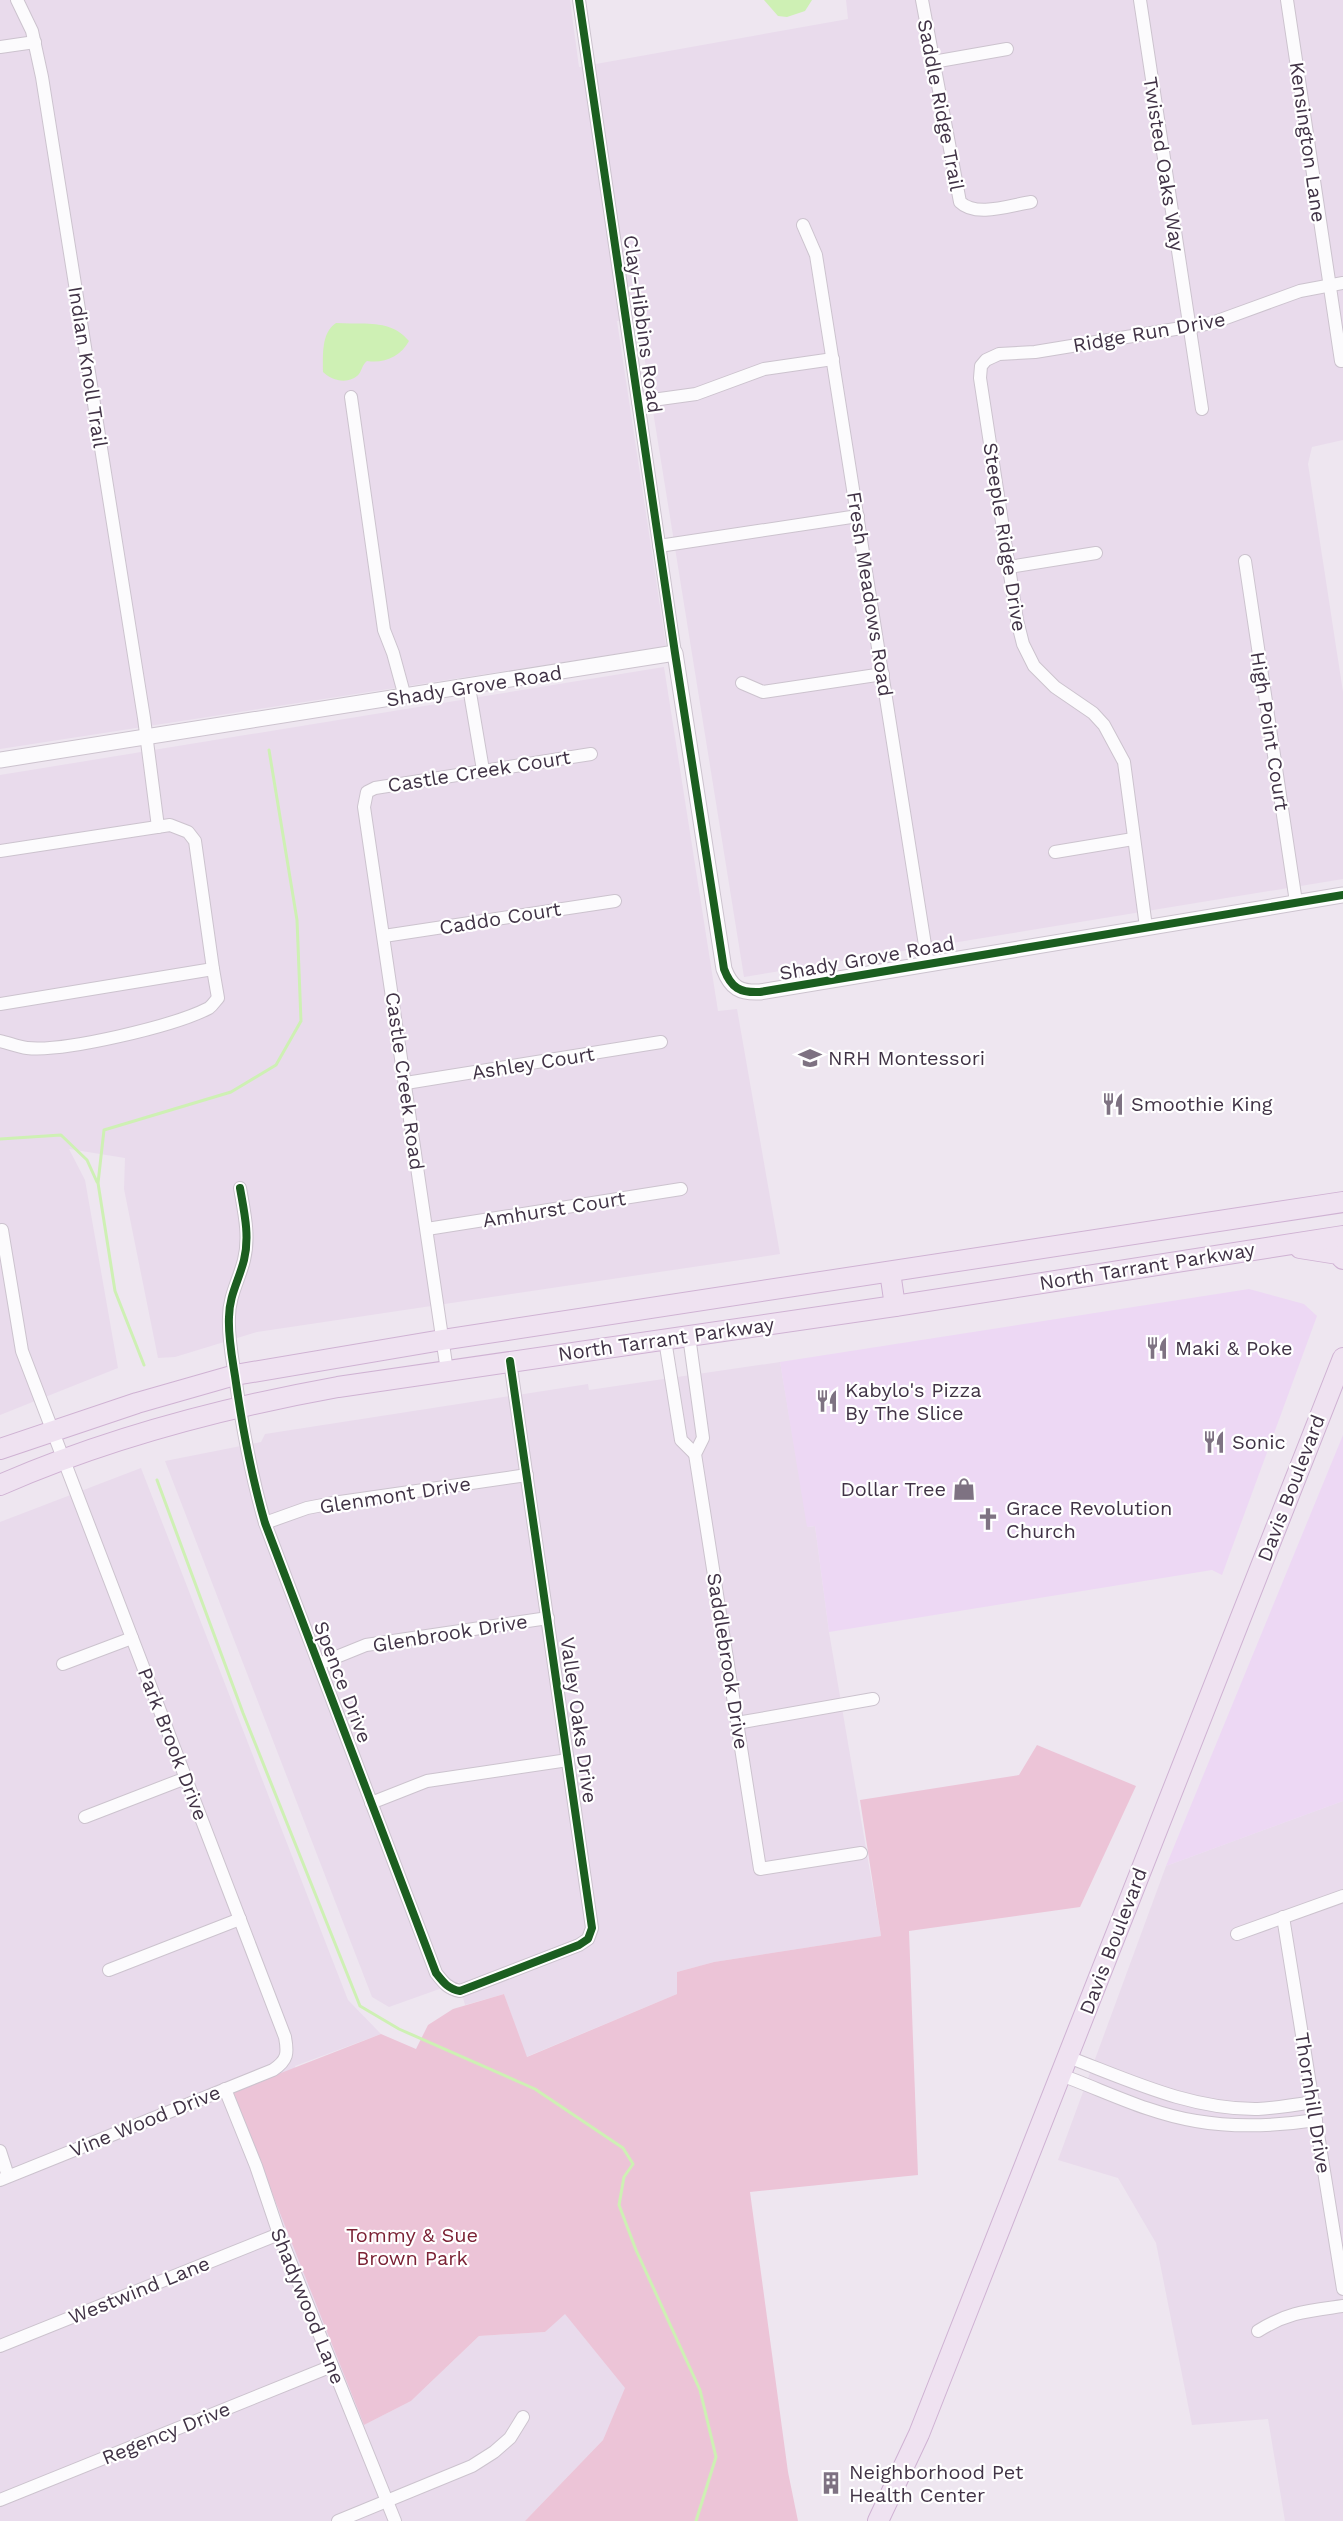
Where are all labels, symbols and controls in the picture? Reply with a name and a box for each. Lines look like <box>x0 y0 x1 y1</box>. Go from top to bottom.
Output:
street label: Saddle Ridge Trail <box>913 17 969 193</box>
street label: Kensington Lane <box>1285 60 1331 224</box>
street label: Twisted Oaks Way <box>1138 75 1190 254</box>
street label: Clay-Hibbins Road <box>619 233 667 415</box>
street label: Indian Knoll Trail <box>63 285 113 449</box>
street label: Ridge Run Drive <box>1071 307 1227 357</box>
street label: Steeple Ridge Drive <box>978 441 1032 633</box>
street label: Fresh Meadows Road <box>842 490 898 698</box>
street label: High Point Court <box>1246 650 1295 813</box>
street label: Shady Grove Road <box>384 660 564 712</box>
street label: Castle Creek Court <box>386 745 573 797</box>
street label: Caddo Court <box>437 896 563 939</box>
street label: Shady Grove Road <box>777 931 957 985</box>
street label: Castle Creek Road <box>381 990 429 1172</box>
street label: Ashley Court <box>470 1041 597 1085</box>
school or university icon: NRH Montessori <box>797 1045 823 1071</box>
place label: NRH Montessori <box>828 1046 985 1070</box>
restaurant icon: Smoothie King <box>1100 1091 1126 1117</box>
place label: Smoothie King <box>1131 1092 1273 1116</box>
street label: Amhurst Court <box>481 1186 628 1232</box>
street label: North Tarrant Parkway <box>1038 1237 1257 1295</box>
street label: North Tarrant Parkway <box>556 1312 776 1366</box>
restaurant icon: Maki & Poke <box>1144 1335 1170 1361</box>
place label: Maki & Poke <box>1175 1336 1293 1360</box>
place label: Kabylo's Pizza By The Slice <box>845 1378 981 1425</box>
restaurant icon: Kabylo's Pizza By The Slice <box>814 1388 840 1414</box>
street label: Davis Boulevard <box>1252 1411 1330 1565</box>
restaurant icon: Sonic <box>1201 1429 1227 1455</box>
place label: Sonic <box>1232 1430 1286 1454</box>
street label: Glenmont Drive <box>318 1471 472 1519</box>
shop icon: Dollar Tree <box>951 1476 977 1502</box>
place label: Dollar Tree <box>840 1477 946 1501</box>
place label: Grace Revolution Church <box>1006 1496 1172 1543</box>
church icon: Grace Revolution Church <box>975 1506 1001 1532</box>
street label: Saddlebrook Drive <box>702 1571 754 1751</box>
street label: Glenbrook Drive <box>371 1609 529 1657</box>
street label: Spence Drive <box>309 1618 377 1746</box>
street label: Valley Oaks Drive <box>555 1635 603 1805</box>
street label: Park Brook Drive <box>133 1664 213 1824</box>
street label: Davis Boulevard <box>1074 1864 1152 2018</box>
street label: Thornhill Drive <box>1290 2031 1336 2175</box>
street label: Vine Wood Drive <box>66 2080 224 2162</box>
park label: Tommy & Sue Brown Park <box>346 2223 478 2270</box>
street label: Shadywood Lane <box>266 2224 350 2388</box>
street label: Westwind Lane <box>65 2251 213 2329</box>
street label: Regency Drive <box>98 2396 234 2470</box>
place label: Neighborhood Pet Health Center <box>849 2460 1024 2507</box>
building icon: Neighborhood Pet Health Center <box>818 2470 844 2496</box>

